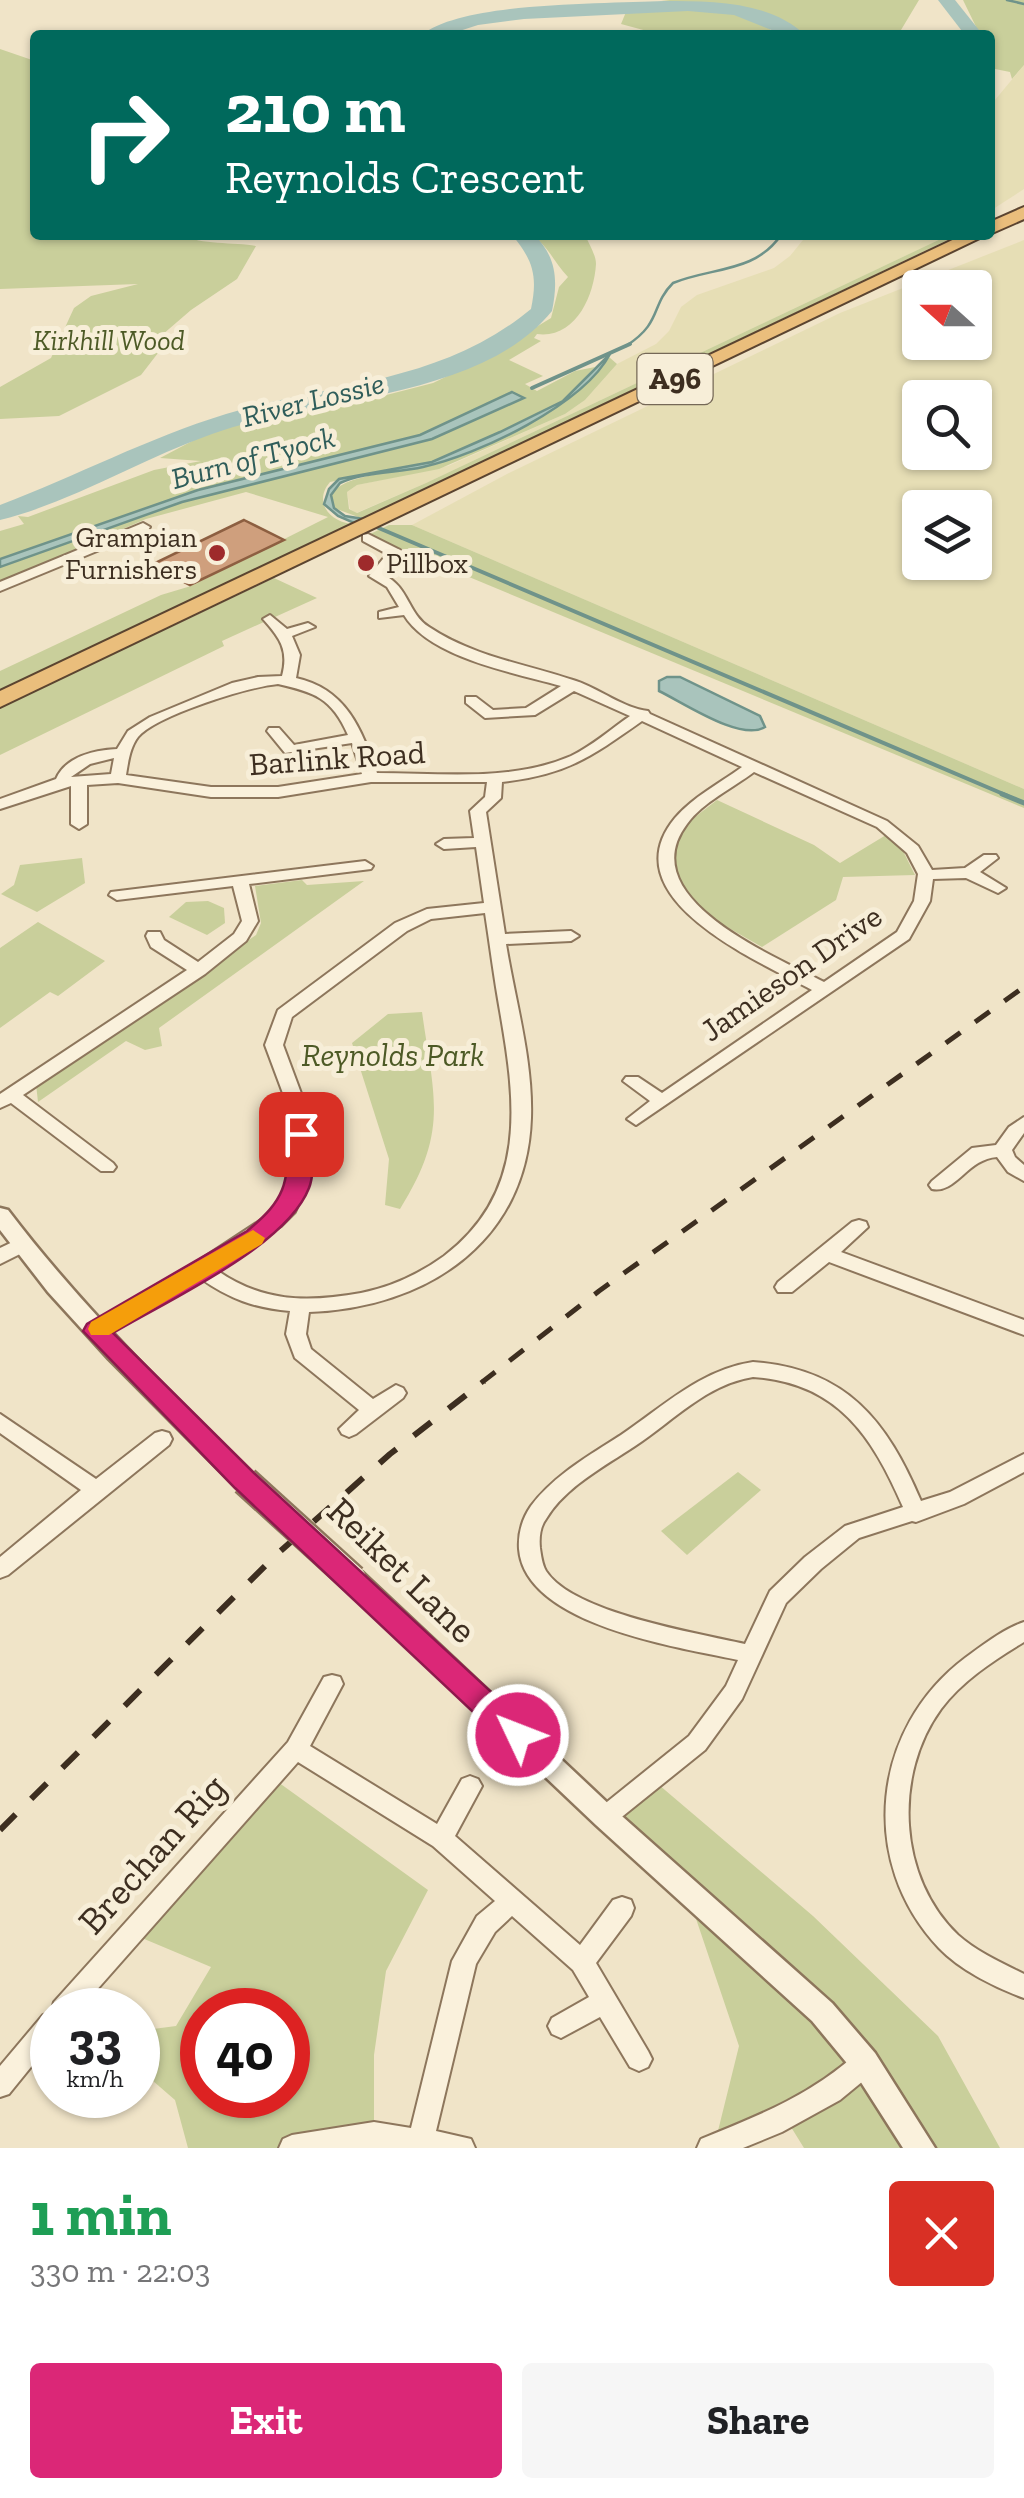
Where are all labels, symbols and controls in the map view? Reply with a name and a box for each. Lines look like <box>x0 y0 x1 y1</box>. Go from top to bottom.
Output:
text: 210 m <box>225 66 406 150</box>
icon: right <box>60 70 190 200</box>
text: Reynolds Crescent <box>225 151 584 205</box>
north arrow <box>902 270 992 360</box>
map controls <box>902 270 992 580</box>
park label: Kirkhill Wood <box>33 324 185 357</box>
road number: A96 <box>638 354 712 404</box>
water label: River Lossie <box>238 365 388 435</box>
button: search <box>902 380 992 470</box>
water label: Burn of Tyock <box>167 419 339 497</box>
button: layers <box>902 490 992 580</box>
place label: Grampian Furnishers <box>65 521 197 586</box>
marker: Grampian Furnishers <box>206 542 228 564</box>
place label: Pillbox <box>386 547 468 580</box>
marker: Pillbox <box>355 552 377 574</box>
street label: Barlink Road <box>248 733 427 783</box>
street label: Jamieson Drive <box>693 897 889 1049</box>
park label: Reynolds Park <box>302 1036 484 1074</box>
pin <box>259 1092 344 1177</box>
icon: arrive <box>274 1107 329 1162</box>
street label: Reiket Lane <box>318 1488 486 1652</box>
position arrow <box>466 1683 570 1787</box>
street label: Brechan Rig <box>68 1764 236 1943</box>
speed limit sign: 40 <box>180 1988 310 2118</box>
text: 33 <box>68 2011 122 2071</box>
text: km/h <box>66 2063 124 2093</box>
text: 1 min <box>30 2178 172 2250</box>
button: close <box>889 2181 994 2286</box>
text: 330 m · 22:03 <box>30 2252 210 2290</box>
button: Exit <box>30 2363 502 2478</box>
button: Share <box>522 2363 994 2478</box>

